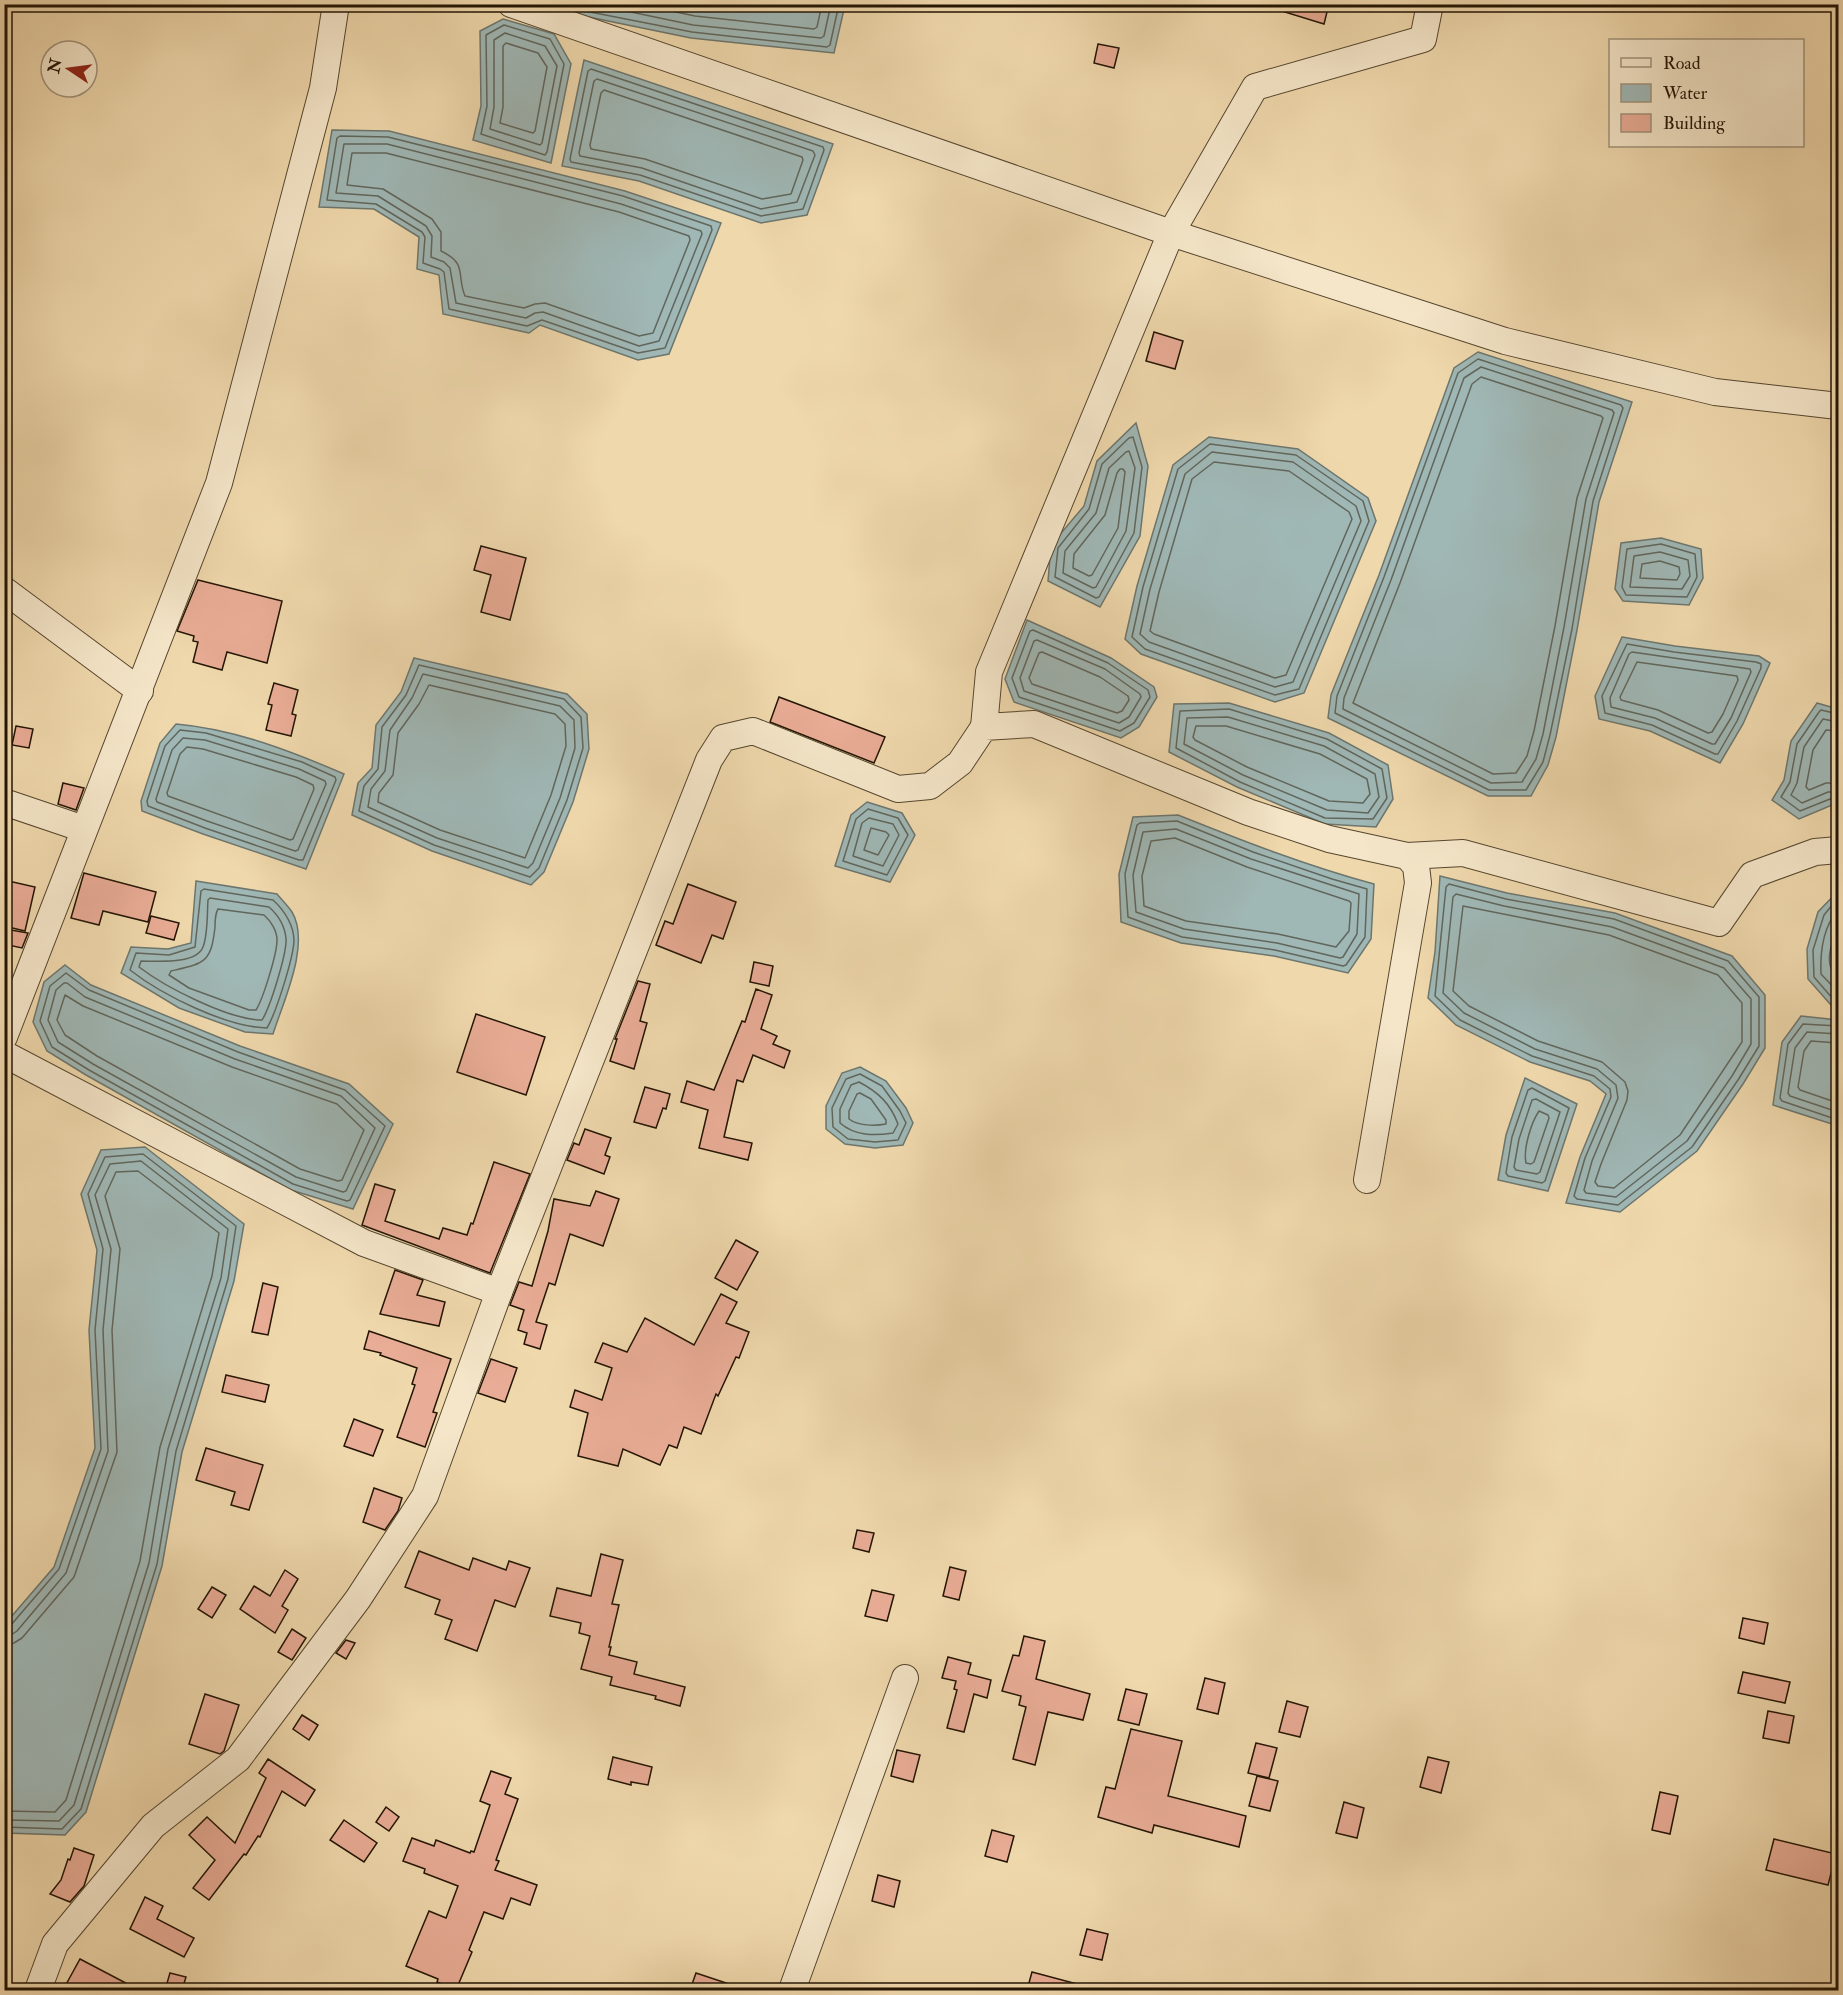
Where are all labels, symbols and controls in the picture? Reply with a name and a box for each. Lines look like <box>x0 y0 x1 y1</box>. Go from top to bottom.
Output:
north arrow <box>39 39 99 99</box>
legend <box>1609 39 1804 147</box>
text: Road <box>1663 52 1701 75</box>
text: N <box>44 56 67 76</box>
text: Water <box>1662 82 1707 105</box>
text: Building <box>1663 112 1726 135</box>

